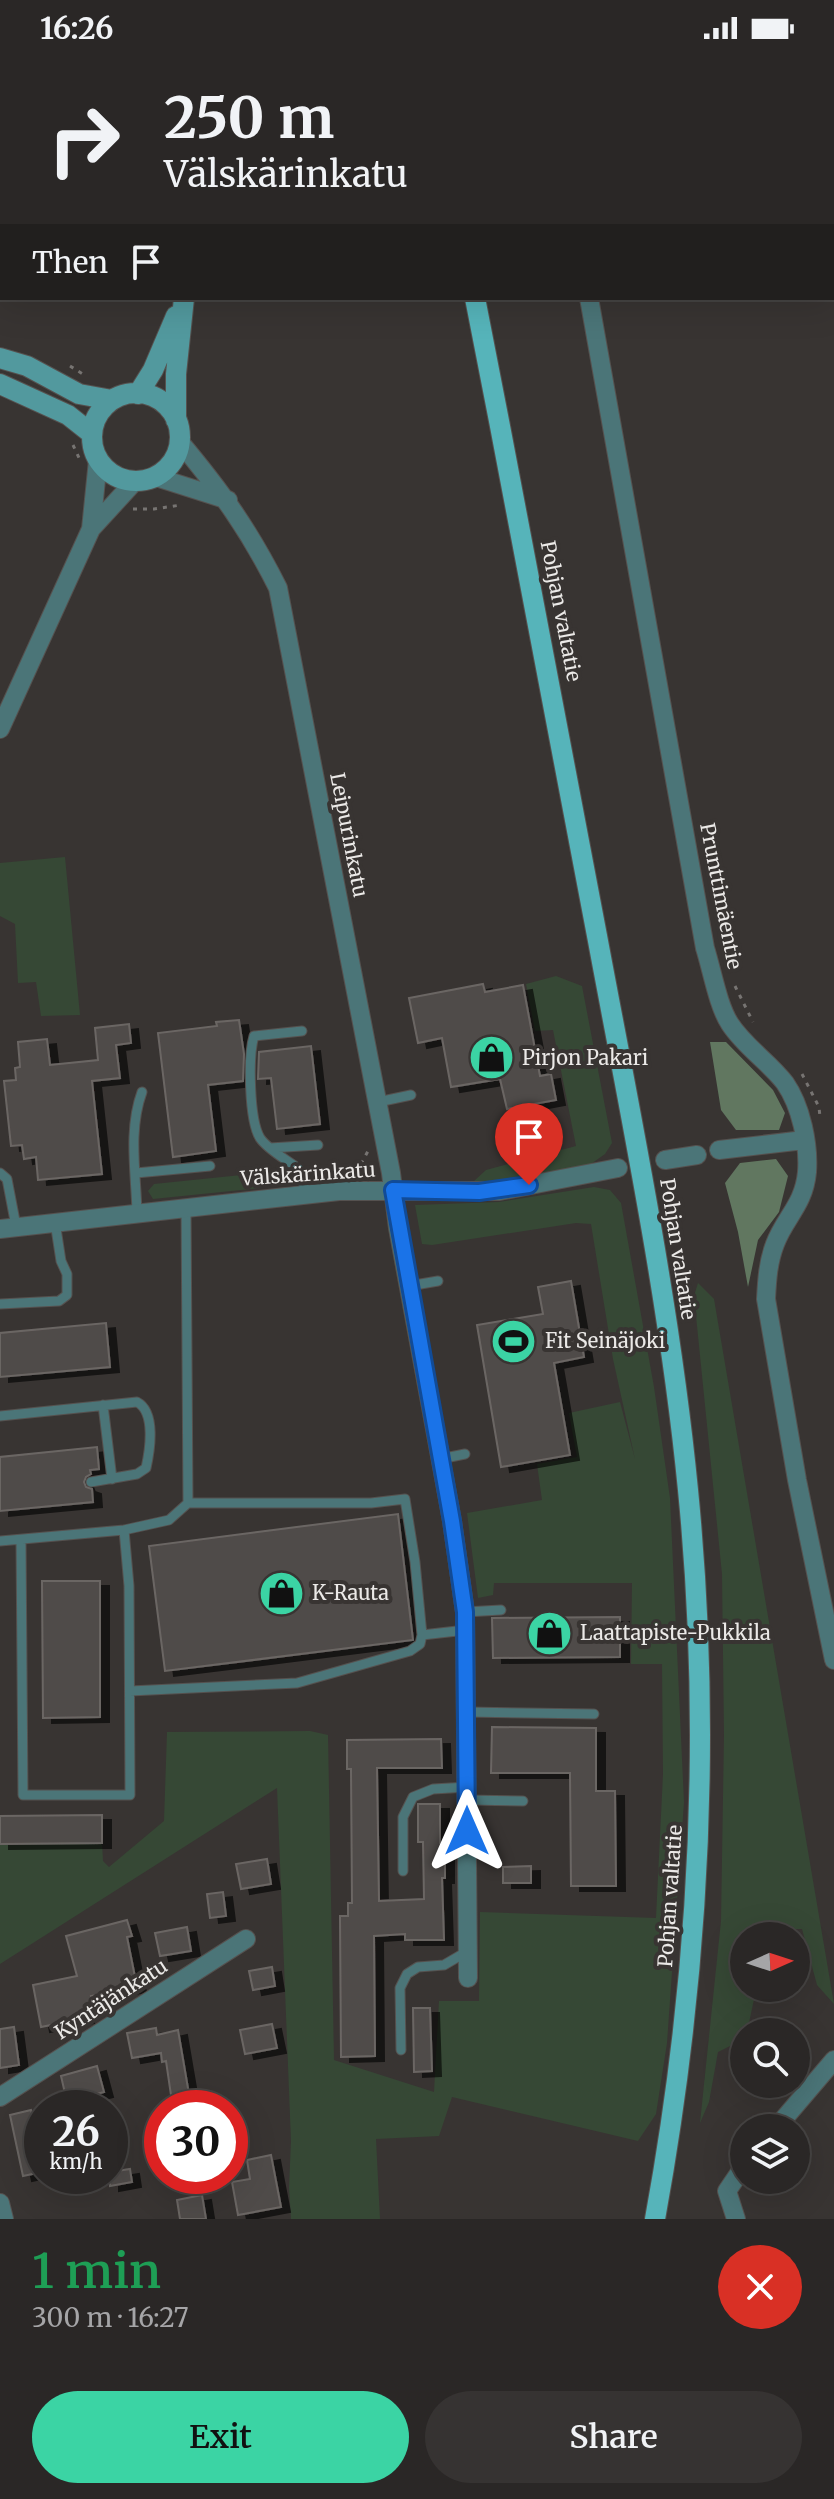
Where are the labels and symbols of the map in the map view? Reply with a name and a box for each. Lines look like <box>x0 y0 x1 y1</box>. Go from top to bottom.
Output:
street label: Pohjan valtatie <box>536 538 587 683</box>
street label: Leipurinkatu <box>325 771 374 899</box>
street label: Prunttimäentie <box>695 821 748 971</box>
shop icon: Pirjon Pakari <box>467 1034 515 1082</box>
place label: Pirjon Pakari <box>522 1045 648 1070</box>
pin <box>495 1103 563 1185</box>
street label: Välskärinkatu <box>238 1156 376 1191</box>
street label: Pohjan valtatie <box>655 1176 702 1321</box>
sports icon: Fit Seinäjoki <box>490 1317 538 1365</box>
place label: Fit Seinäjoki <box>545 1328 665 1353</box>
shop icon: K-Rauta <box>257 1569 305 1617</box>
place label: K-Rauta <box>312 1580 389 1605</box>
shop icon: Laattapiste-Pukkila <box>525 1609 573 1657</box>
place label: Laattapiste-Pukkila <box>580 1620 771 1645</box>
position arrow <box>425 1789 509 1873</box>
street label: Pohjan valtatie <box>652 1824 687 1968</box>
north arrow <box>730 1922 810 2002</box>
street label: Kyntäjänkatu <box>50 1953 172 2044</box>
speed limit sign: 30 <box>144 2090 248 2194</box>

